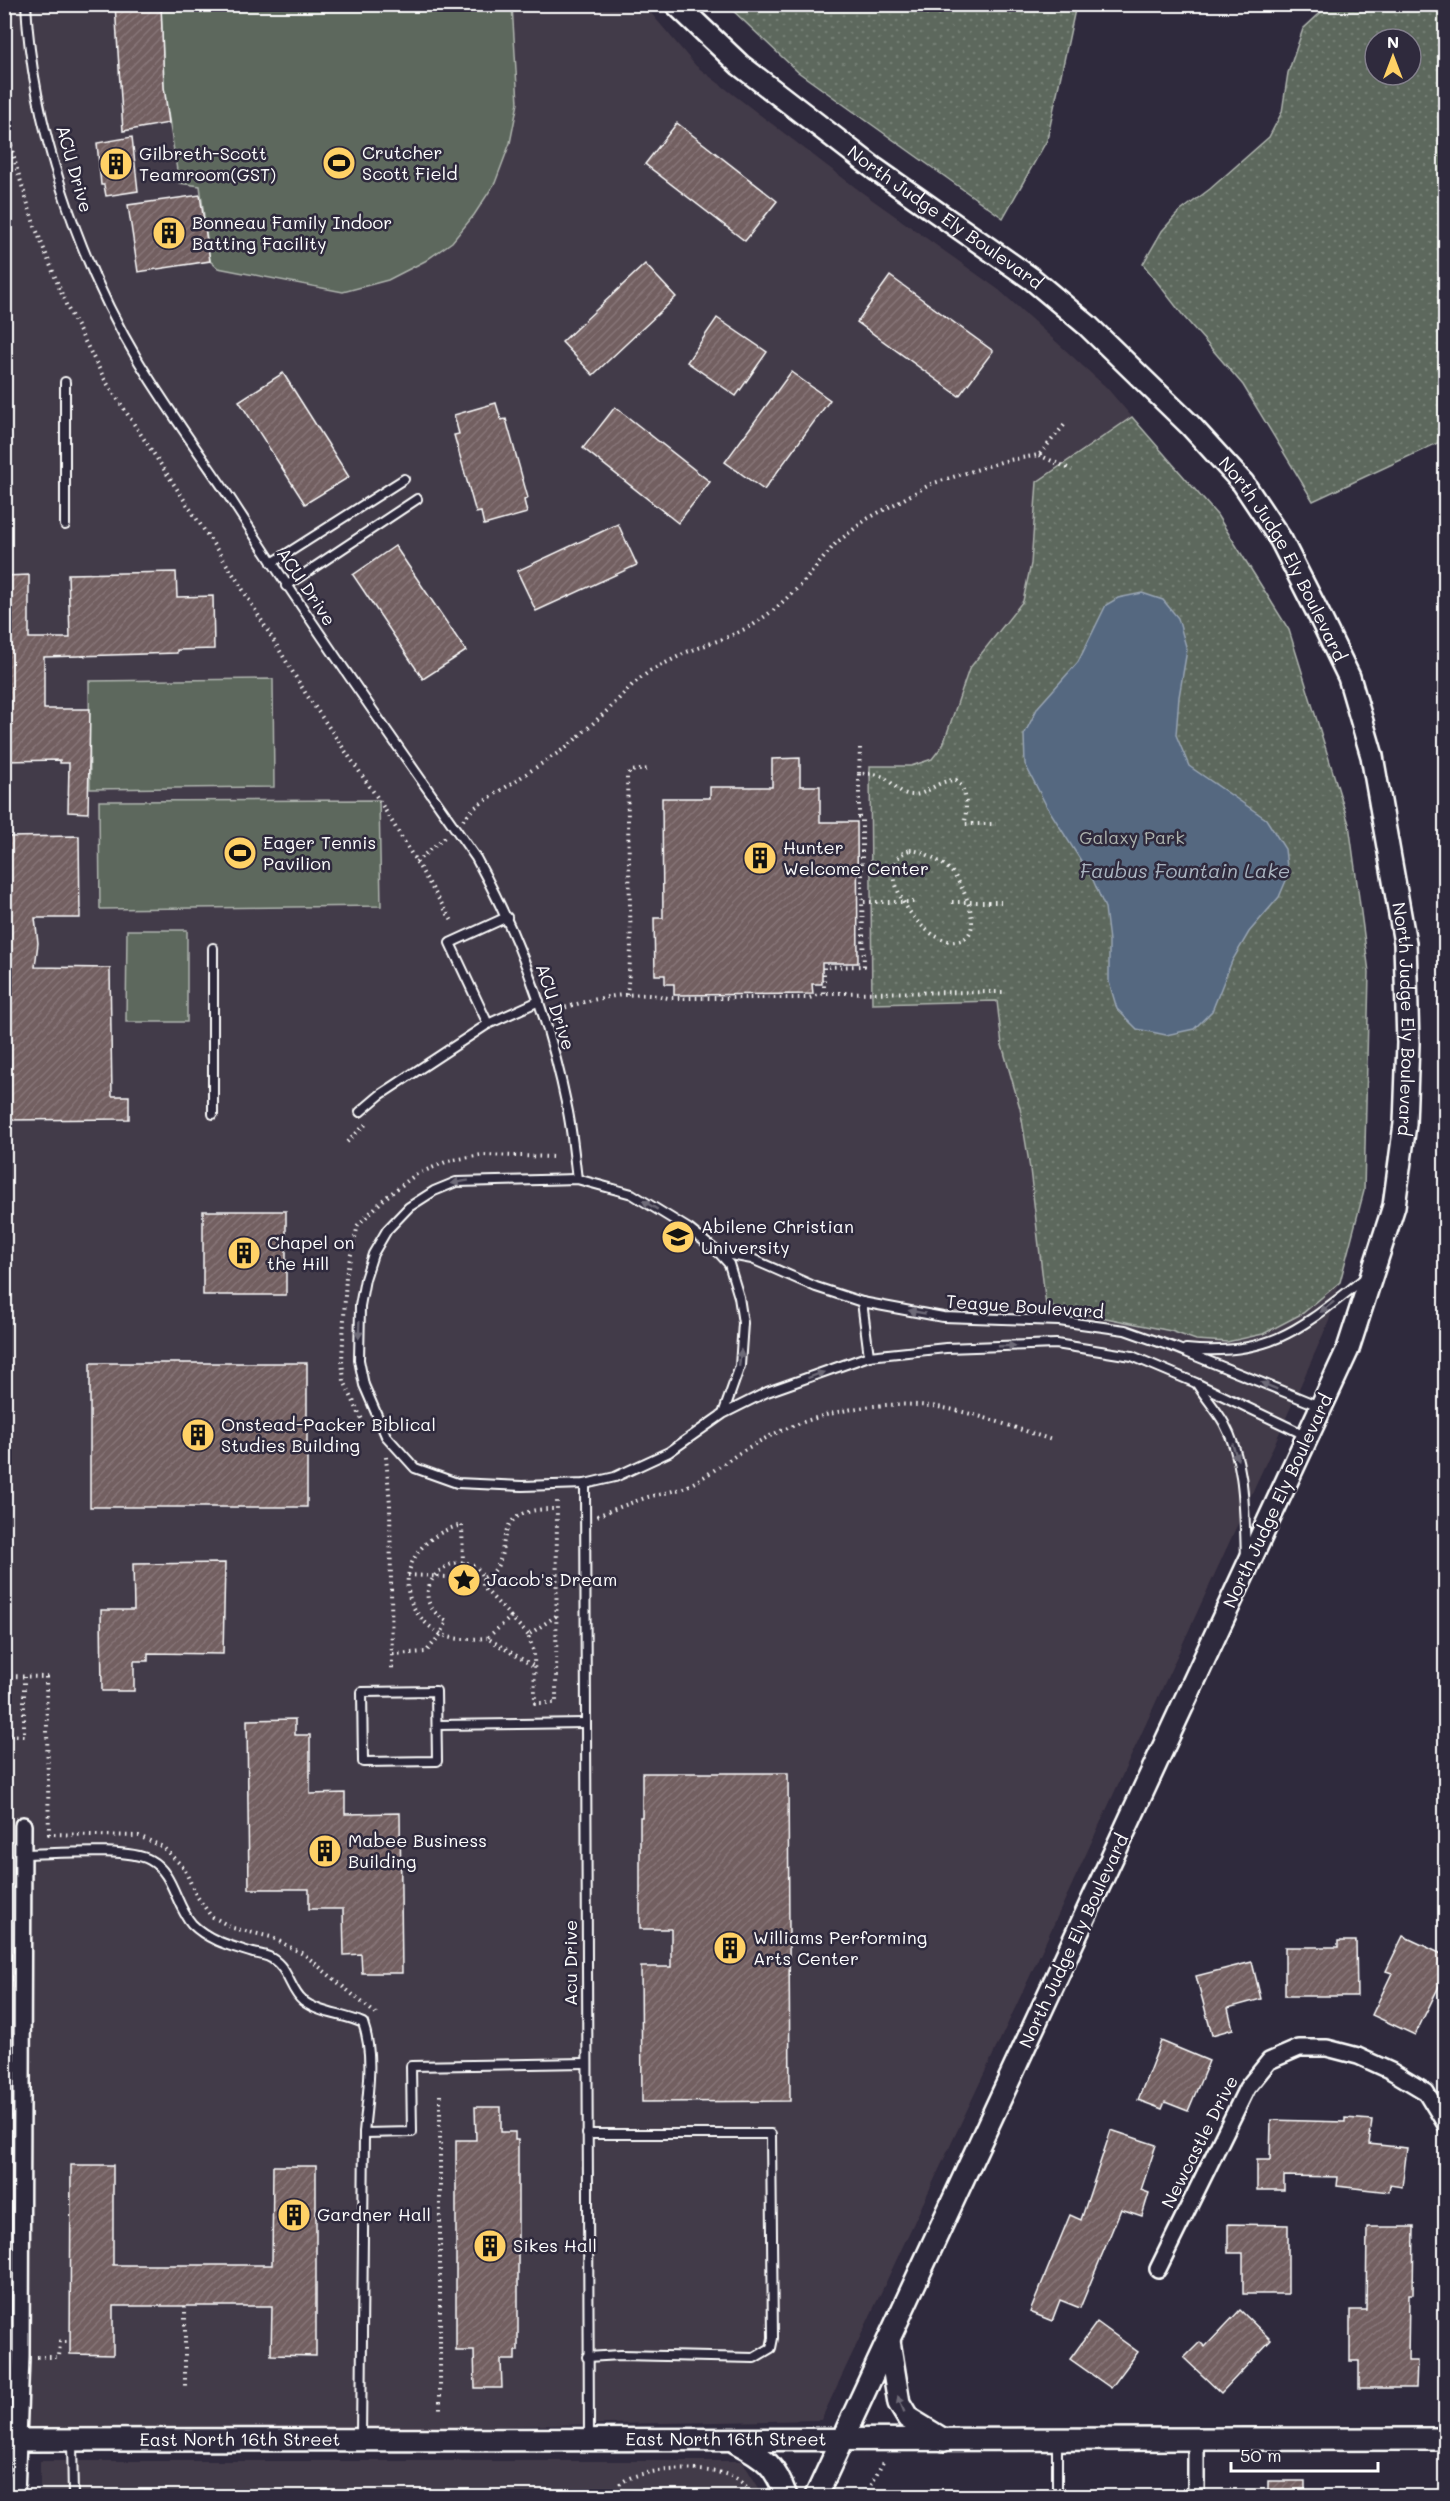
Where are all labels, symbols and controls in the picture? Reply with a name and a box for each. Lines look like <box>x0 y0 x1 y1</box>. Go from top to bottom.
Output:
north arrow <box>1363 27 1423 87</box>
text: N <box>1387 31 1399 52</box>
street label: ACU Drive <box>51 122 99 215</box>
street label: North Judge Ely Boulevard <box>843 139 1048 294</box>
place label: Crutcher Scott Field <box>362 140 458 185</box>
place label: Gilbreth-Scott Teamroom(GST) <box>139 141 276 186</box>
sports icon: Crutcher Scott Field <box>321 145 357 181</box>
building icon: Gilbreth-Scott Teamroom(GST) <box>98 146 134 182</box>
place label: Bonneau Family Indoor Batting Facility <box>192 210 392 255</box>
building icon: Bonneau Family Indoor Batting Facility <box>151 215 187 251</box>
street label: North Judge Ely Boulevard <box>1214 451 1353 665</box>
street label: ACU Drive <box>272 543 342 630</box>
park label: Galaxy Park <box>1079 825 1185 849</box>
place label: Eager Tennis Pavilion <box>263 830 376 875</box>
sports icon: Eager Tennis Pavilion <box>222 835 258 871</box>
place label: Hunter Welcome Center <box>783 835 929 880</box>
building icon: Hunter Welcome Center <box>742 840 778 876</box>
water label: Faubus Fountain Lake <box>1080 857 1290 883</box>
street label: North Judge Ely Boulevard <box>1387 900 1421 1138</box>
street label: ACU Drive <box>531 960 581 1053</box>
one-way arrow <box>451 1178 470 1187</box>
one-way arrow <box>642 1199 658 1210</box>
place label: Abilene Christian University <box>701 1214 854 1259</box>
school or university icon: Abilene Christian University <box>660 1219 696 1255</box>
place label: Chapel on the Hill <box>267 1230 354 1275</box>
building icon: Chapel on the Hill <box>226 1235 262 1271</box>
street label: Teague Boulevard <box>945 1289 1105 1323</box>
one-way arrow <box>1320 1301 1335 1313</box>
one-way arrow <box>907 1307 926 1316</box>
one-way arrow <box>355 1320 364 1339</box>
one-way arrow <box>997 1341 1016 1350</box>
one-way arrow <box>735 1348 745 1367</box>
one-way arrow <box>807 1370 825 1380</box>
one-way arrow <box>1259 1380 1277 1390</box>
street label: North Judge Ely Boulevard <box>1217 1390 1337 1612</box>
place label: Onstead-Packer Biblical Studies Building <box>221 1412 436 1457</box>
building icon: Onstead-Packer Biblical Studies Building <box>180 1417 216 1453</box>
one-way arrow <box>1231 1443 1240 1461</box>
place icon: Jacob's Dream <box>446 1562 482 1598</box>
place label: Jacob's Dream <box>487 1567 617 1591</box>
place label: Mabee Business Building <box>348 1828 487 1873</box>
street label: North Judge Ely Boulevard <box>1013 1830 1133 2052</box>
building icon: Mabee Business Building <box>307 1833 343 1869</box>
street label: Acu Drive <box>558 1920 582 2006</box>
place label: Williams Performing Arts Center <box>753 1925 927 1970</box>
building icon: Williams Performing Arts Center <box>712 1930 748 1966</box>
street label: Newcastle Drive <box>1155 2071 1243 2212</box>
building icon: Gardner Hall <box>276 2197 312 2233</box>
place label: Gardner Hall <box>317 2202 431 2226</box>
building icon: Sikes Hall <box>472 2228 508 2264</box>
place label: Sikes Hall <box>513 2233 597 2257</box>
one-way arrow <box>896 2395 906 2413</box>
street label: East North 16th Street <box>626 2426 826 2451</box>
street label: East North 16th Street <box>140 2427 340 2451</box>
scale bar <box>1231 2435 1378 2473</box>
text: 50 m <box>1240 2443 1282 2467</box>

